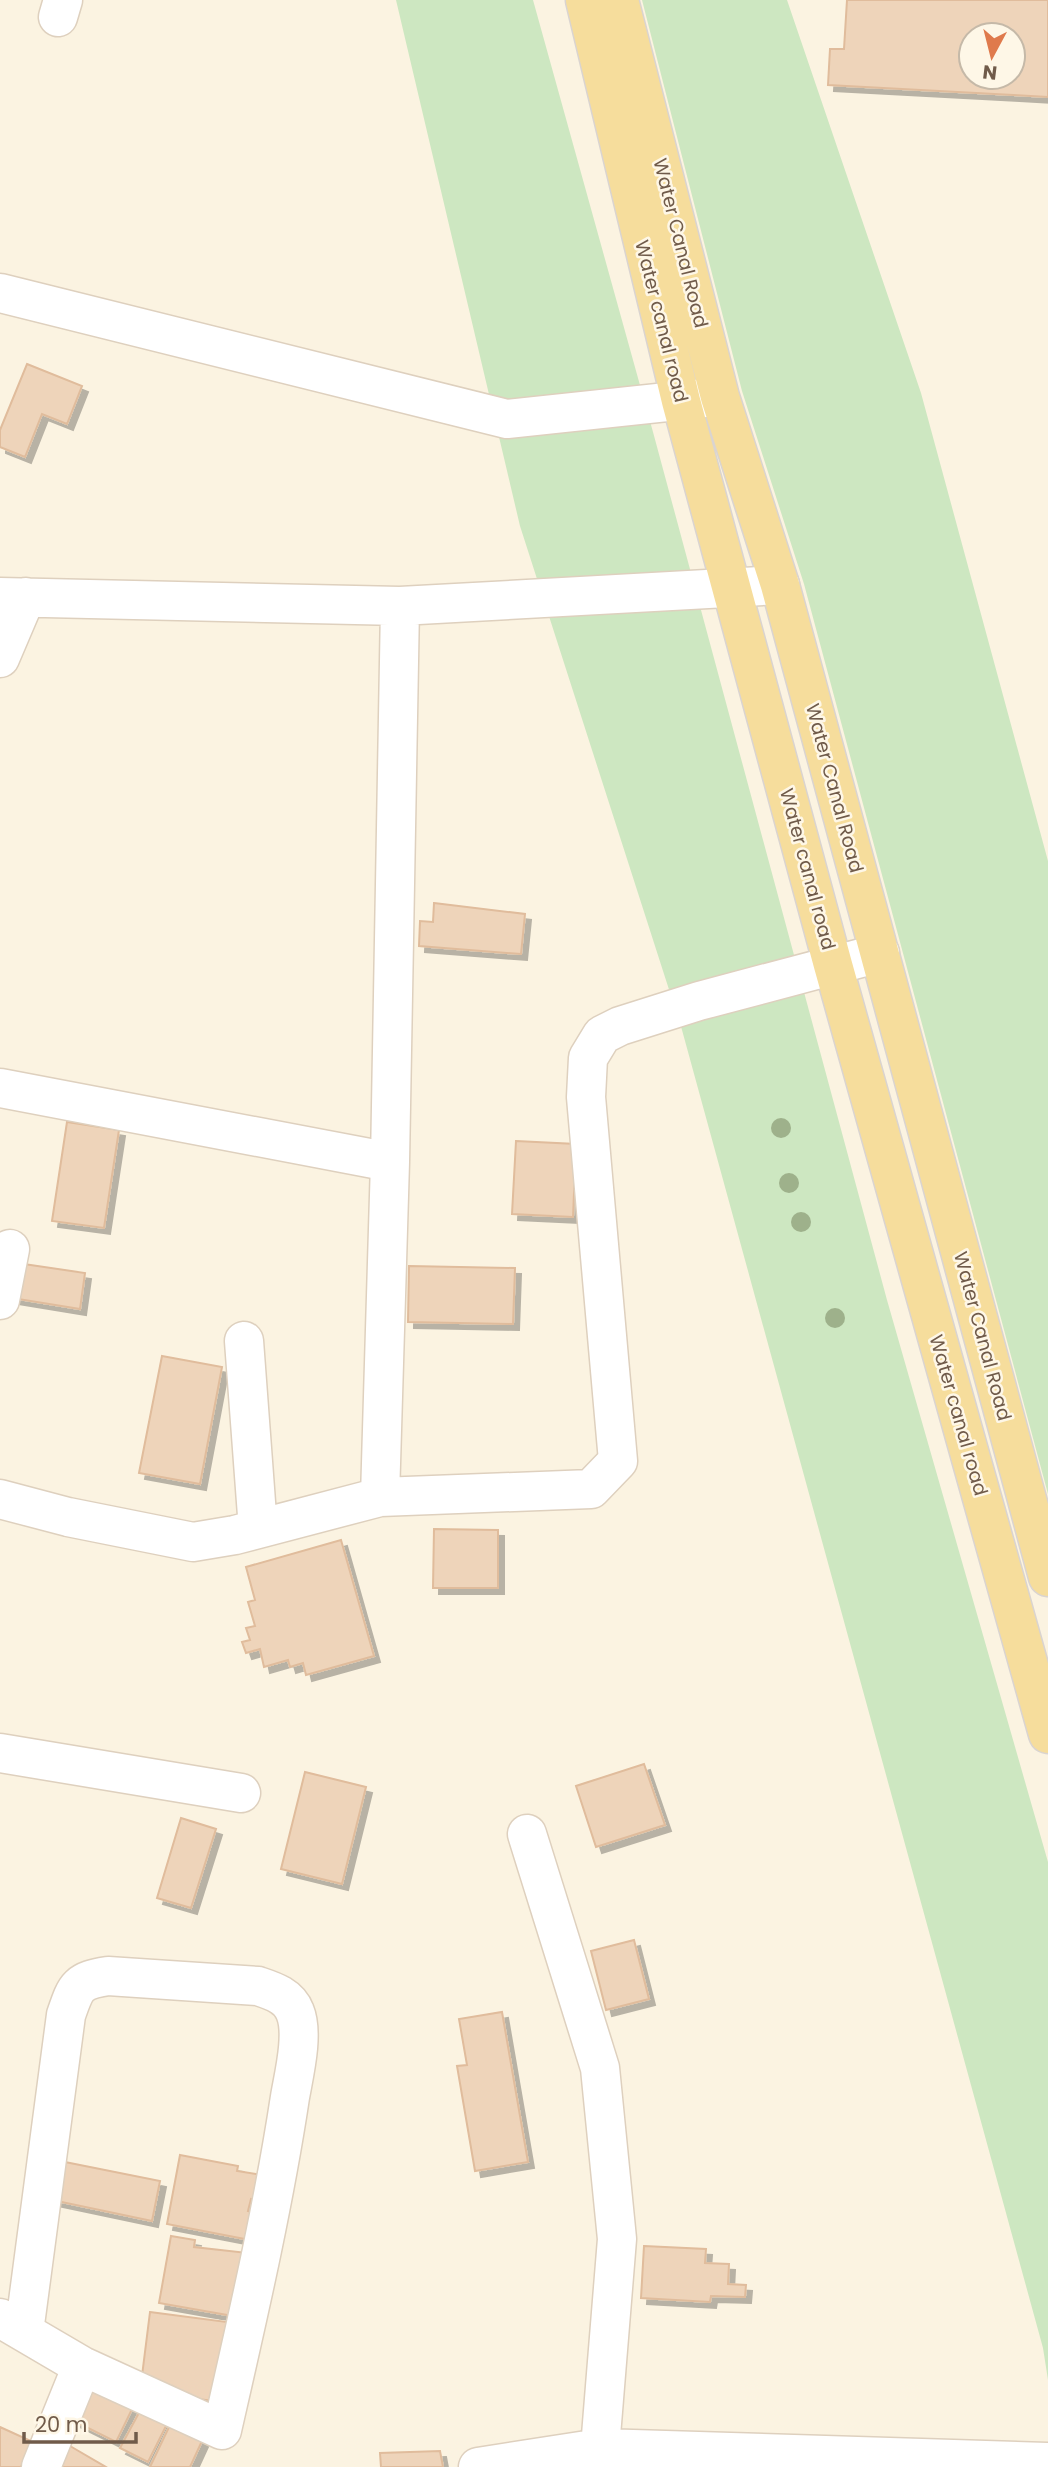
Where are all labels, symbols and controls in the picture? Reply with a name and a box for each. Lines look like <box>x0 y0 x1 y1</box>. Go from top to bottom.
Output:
north arrow <box>957 21 1027 91</box>
text: N <box>981 58 999 87</box>
street label: Water Canal Road <box>646 155 715 331</box>
street label: Water canal road <box>628 237 695 405</box>
street label: Water Canal Road <box>799 701 870 876</box>
street label: Water canal road <box>773 785 842 953</box>
street label: Water Canal Road <box>947 1249 1018 1424</box>
street label: Water canal road <box>923 1331 994 1499</box>
scale bar <box>24 2400 136 2444</box>
text: 20 m <box>35 2410 88 2439</box>

